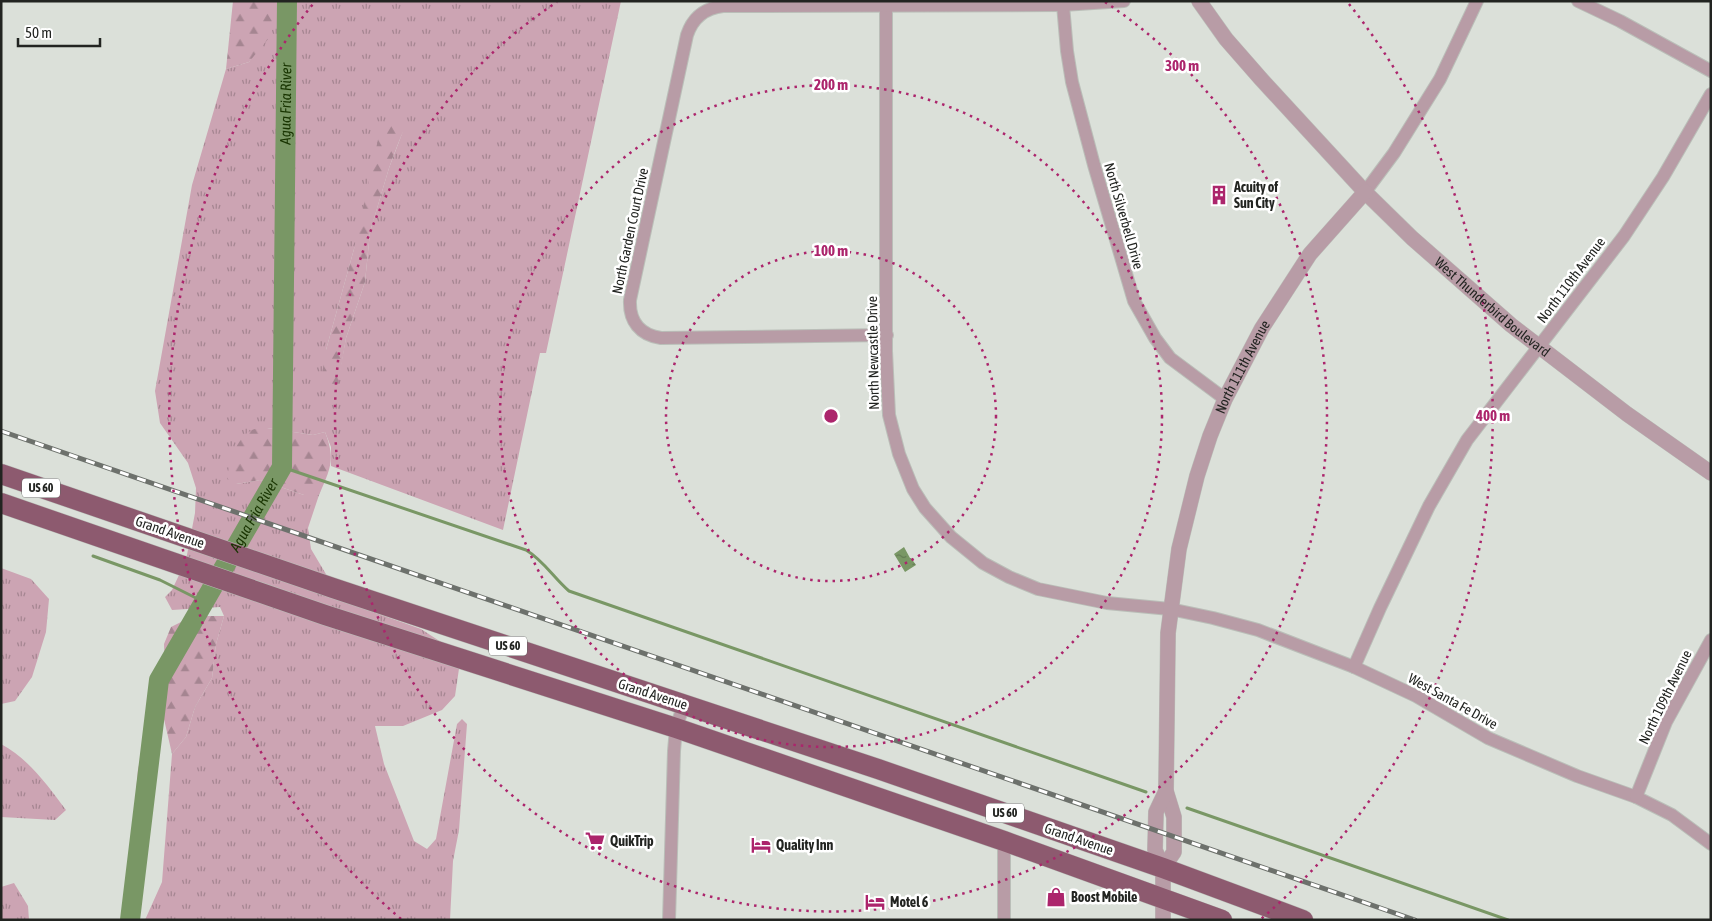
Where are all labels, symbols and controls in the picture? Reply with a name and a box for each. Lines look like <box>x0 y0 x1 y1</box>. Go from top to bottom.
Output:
scale bar <box>18 15 100 47</box>
text: 50 m <box>25 24 52 41</box>
text: 300 m <box>1165 57 1199 74</box>
water label: Agua Fria River <box>276 62 294 146</box>
text: 200 m <box>814 76 848 93</box>
street label: North Silverbell Drive <box>1101 161 1147 271</box>
street label: North Garden Court Drive <box>609 167 651 295</box>
place label: Acuity of Sun City <box>1233 179 1278 211</box>
building icon: Acuity of Sun City <box>1208 184 1230 206</box>
street label: North 110th Avenue <box>1534 234 1608 326</box>
text: 100 m <box>814 242 848 259</box>
street label: West Thunderbird Boulevard <box>1432 254 1553 360</box>
street label: North Newcastle Drive <box>864 296 882 410</box>
street label: North 111th Avenue <box>1212 317 1273 416</box>
centre of rings <box>822 407 840 425</box>
text: 400 m <box>1475 407 1510 424</box>
water label: Agua Fria River <box>225 475 282 555</box>
road number: US 60 <box>22 478 60 498</box>
street label: Grand Avenue <box>133 513 207 551</box>
road number: US 60 <box>489 636 527 656</box>
street label: North 109th Avenue <box>1635 647 1695 747</box>
street label: West Santa Fe Drive <box>1406 670 1500 732</box>
street label: Grand Avenue <box>616 675 690 713</box>
road number: US 60 <box>986 804 1024 822</box>
street label: Grand Avenue <box>1042 820 1116 858</box>
supermarket icon: QuikTrip <box>584 830 606 852</box>
place label: QuikTrip <box>610 833 654 849</box>
hotel icon: Quality Inn <box>750 834 772 856</box>
place label: Quality Inn <box>776 837 833 853</box>
shop icon: Boost Mobile <box>1045 886 1067 908</box>
place label: Boost Mobile <box>1071 889 1137 905</box>
hotel icon: Motel 6 <box>864 891 886 913</box>
place label: Motel 6 <box>890 894 929 910</box>

